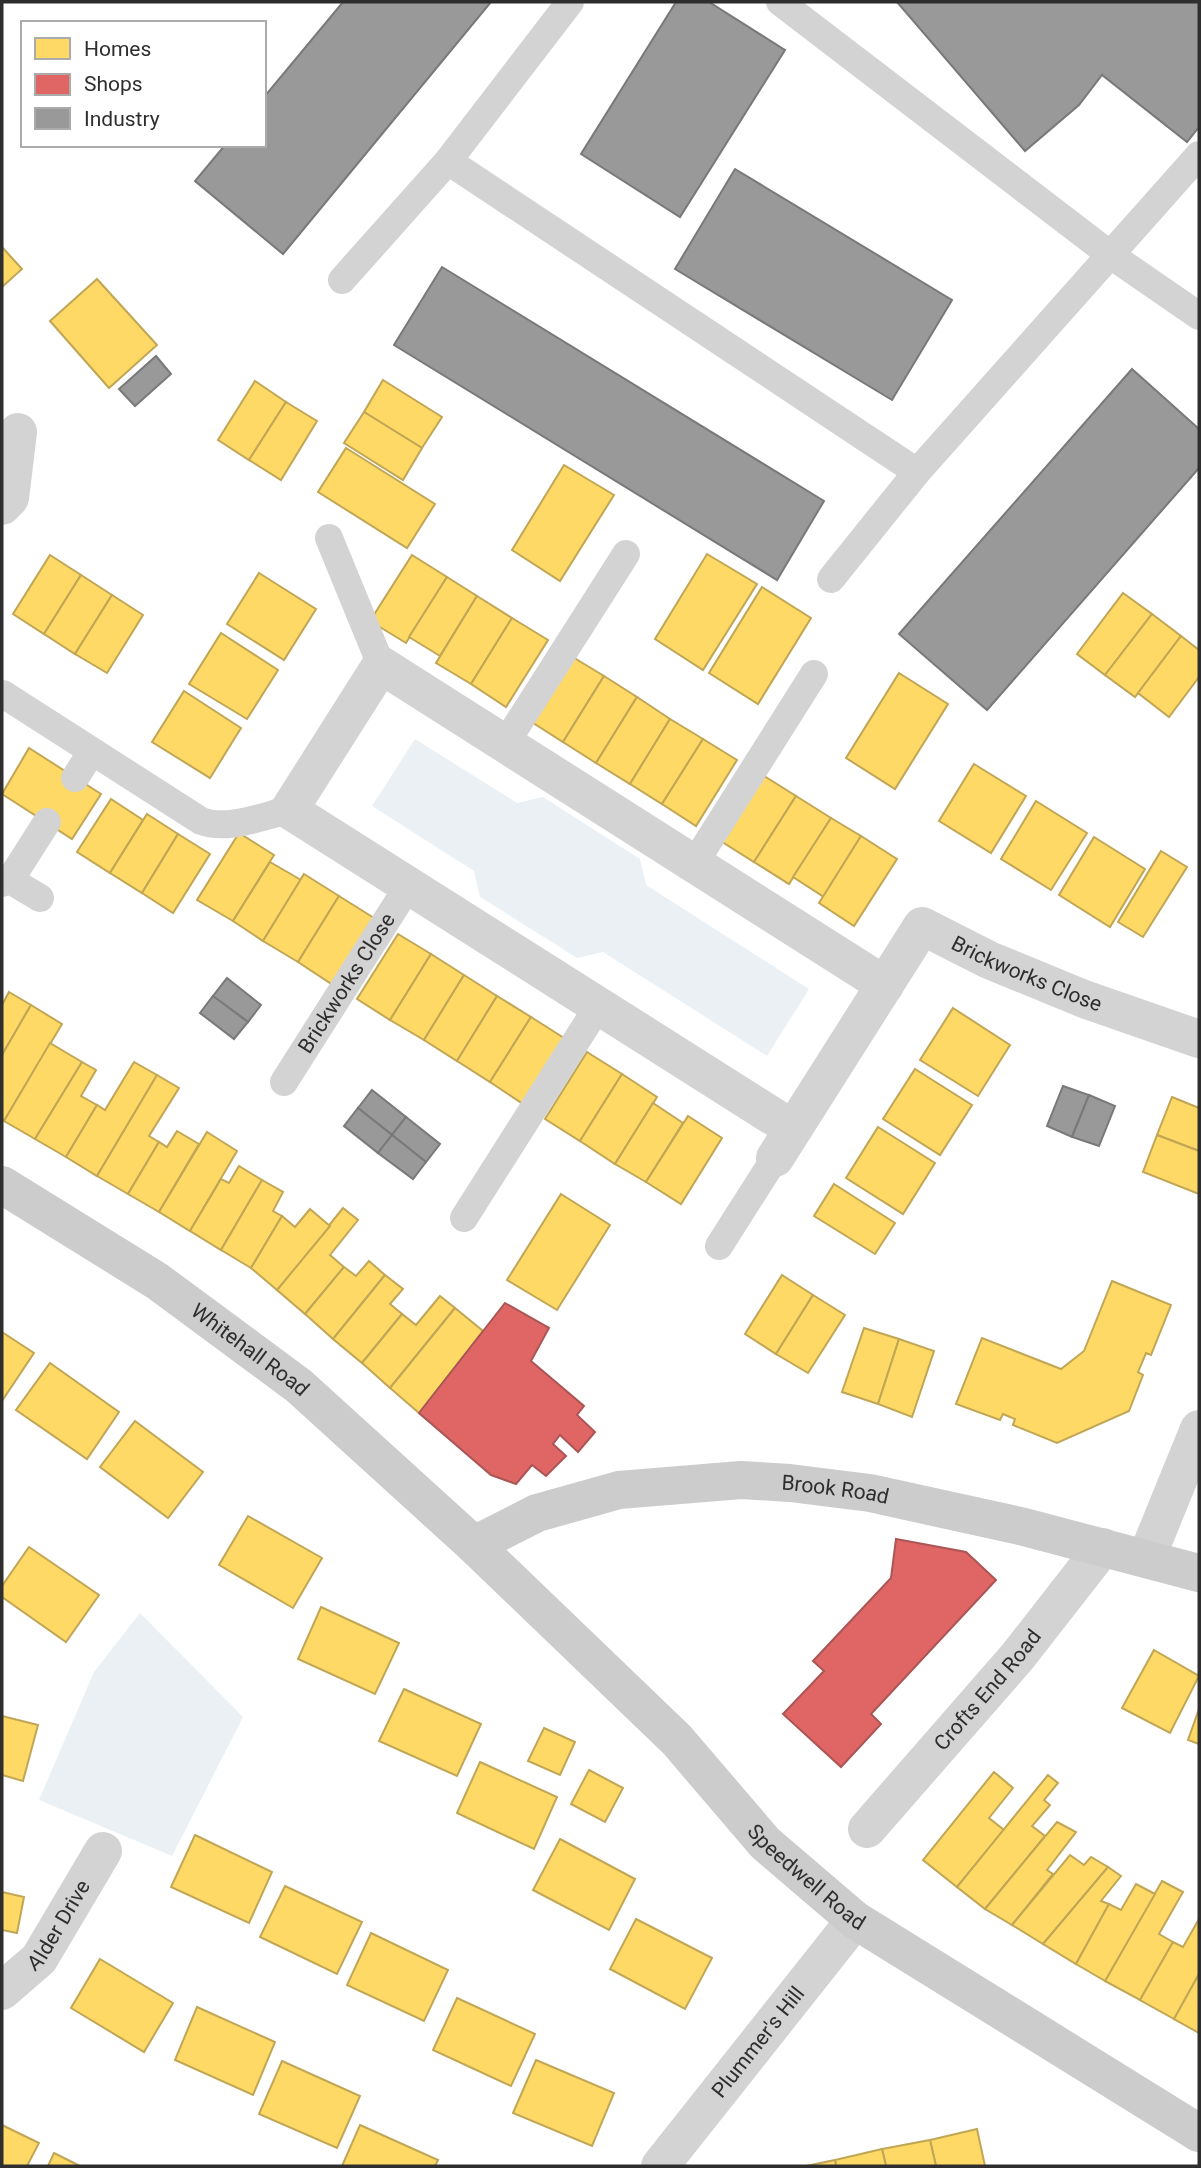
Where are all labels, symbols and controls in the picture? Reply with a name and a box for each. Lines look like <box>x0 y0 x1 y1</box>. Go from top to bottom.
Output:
legend <box>21 21 266 147</box>
text: Homes <box>84 37 151 61</box>
text: Shops <box>84 72 143 96</box>
text: Industry <box>84 107 160 131</box>
street label: Brickworks Close <box>293 909 400 1058</box>
street label: Brickworks Close <box>947 931 1105 1016</box>
street label: Whitehall Road <box>187 1299 314 1401</box>
street label: Brook Road <box>781 1471 891 1509</box>
street label: Crofts End Road <box>929 1625 1046 1755</box>
street label: Speedwell Road <box>742 1819 870 1935</box>
street label: Alder Drive <box>22 1876 95 1976</box>
street label: Plummer's Hill <box>707 1982 809 2102</box>

